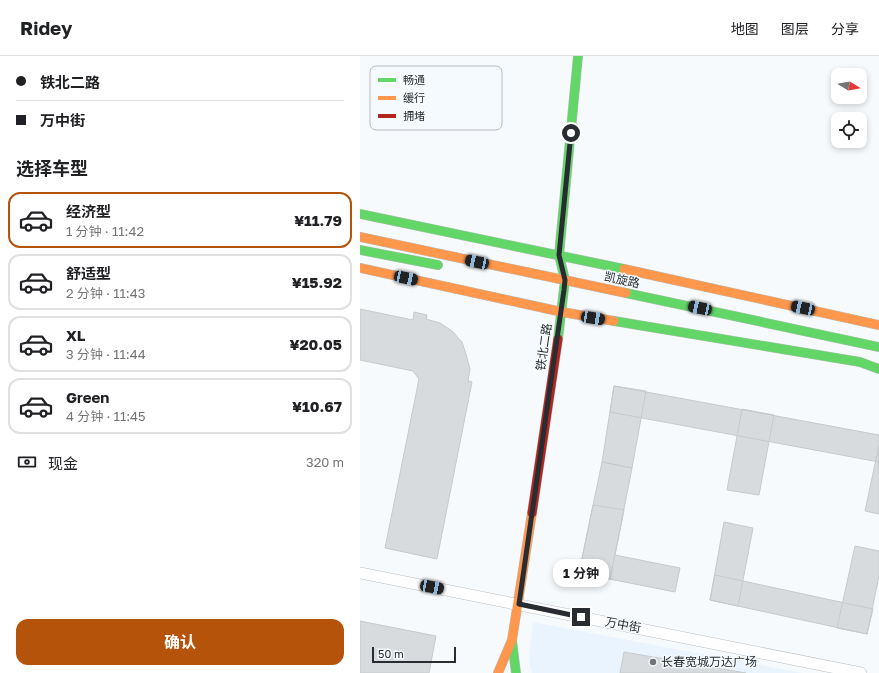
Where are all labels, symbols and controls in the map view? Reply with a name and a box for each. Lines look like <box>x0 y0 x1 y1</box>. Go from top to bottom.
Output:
text: Ridey <box>20 16 72 39</box>
text: 地图 <box>731 20 759 37</box>
text: 图层 <box>781 20 809 37</box>
text: 分享 <box>831 20 859 37</box>
legend <box>370 66 502 130</box>
north arrow <box>831 68 867 104</box>
map controls <box>831 68 867 148</box>
text: 铁北二路 <box>40 73 100 91</box>
text: 畅通 <box>403 73 425 86</box>
text: 缓行 <box>403 91 425 104</box>
text: 拥堵 <box>403 109 425 122</box>
text: 万中街 <box>40 111 85 129</box>
button: locate <box>831 112 867 148</box>
route start <box>562 124 580 142</box>
text: 选择车型 <box>16 157 88 179</box>
icon: car <box>18 202 54 238</box>
text: 经济型 <box>66 202 111 220</box>
text: ¥11.79 <box>294 211 342 229</box>
text: 1 分钟 · 11:42 <box>66 223 144 239</box>
car <box>464 254 490 270</box>
icon: car <box>18 264 54 300</box>
text: 舒适型 <box>66 264 111 282</box>
street label: 凯旋路 <box>603 268 641 291</box>
car <box>393 270 419 286</box>
text: ¥15.92 <box>292 273 342 291</box>
text: 2 分钟 · 11:43 <box>66 285 145 301</box>
car <box>687 300 713 316</box>
car <box>790 300 816 316</box>
car <box>580 310 606 326</box>
street label: 铁北二路 <box>533 322 554 372</box>
icon: car <box>18 326 54 362</box>
text: XL <box>66 326 85 344</box>
text: ¥20.05 <box>289 335 342 353</box>
text: 3 分钟 · 11:44 <box>66 346 146 362</box>
icon: car <box>18 388 54 424</box>
text: Green <box>66 388 109 406</box>
text: ¥10.67 <box>292 397 342 415</box>
text: 4 分钟 · 11:45 <box>66 408 146 424</box>
icon: cash <box>16 451 38 473</box>
text: 现金 <box>48 454 78 472</box>
text: 320 m <box>306 454 344 470</box>
callout: 1 分钟 <box>553 559 609 587</box>
text: 1 分钟 <box>563 565 599 581</box>
car <box>419 579 445 595</box>
route end <box>572 608 590 626</box>
street label: 万中街 <box>604 614 642 635</box>
button: 确认 <box>16 619 344 665</box>
scale bar <box>372 645 456 664</box>
text: 50 m <box>378 647 404 660</box>
place label: 长春宽城万达广场 <box>661 654 757 669</box>
marker: 长春宽城万达广场 <box>648 657 658 667</box>

